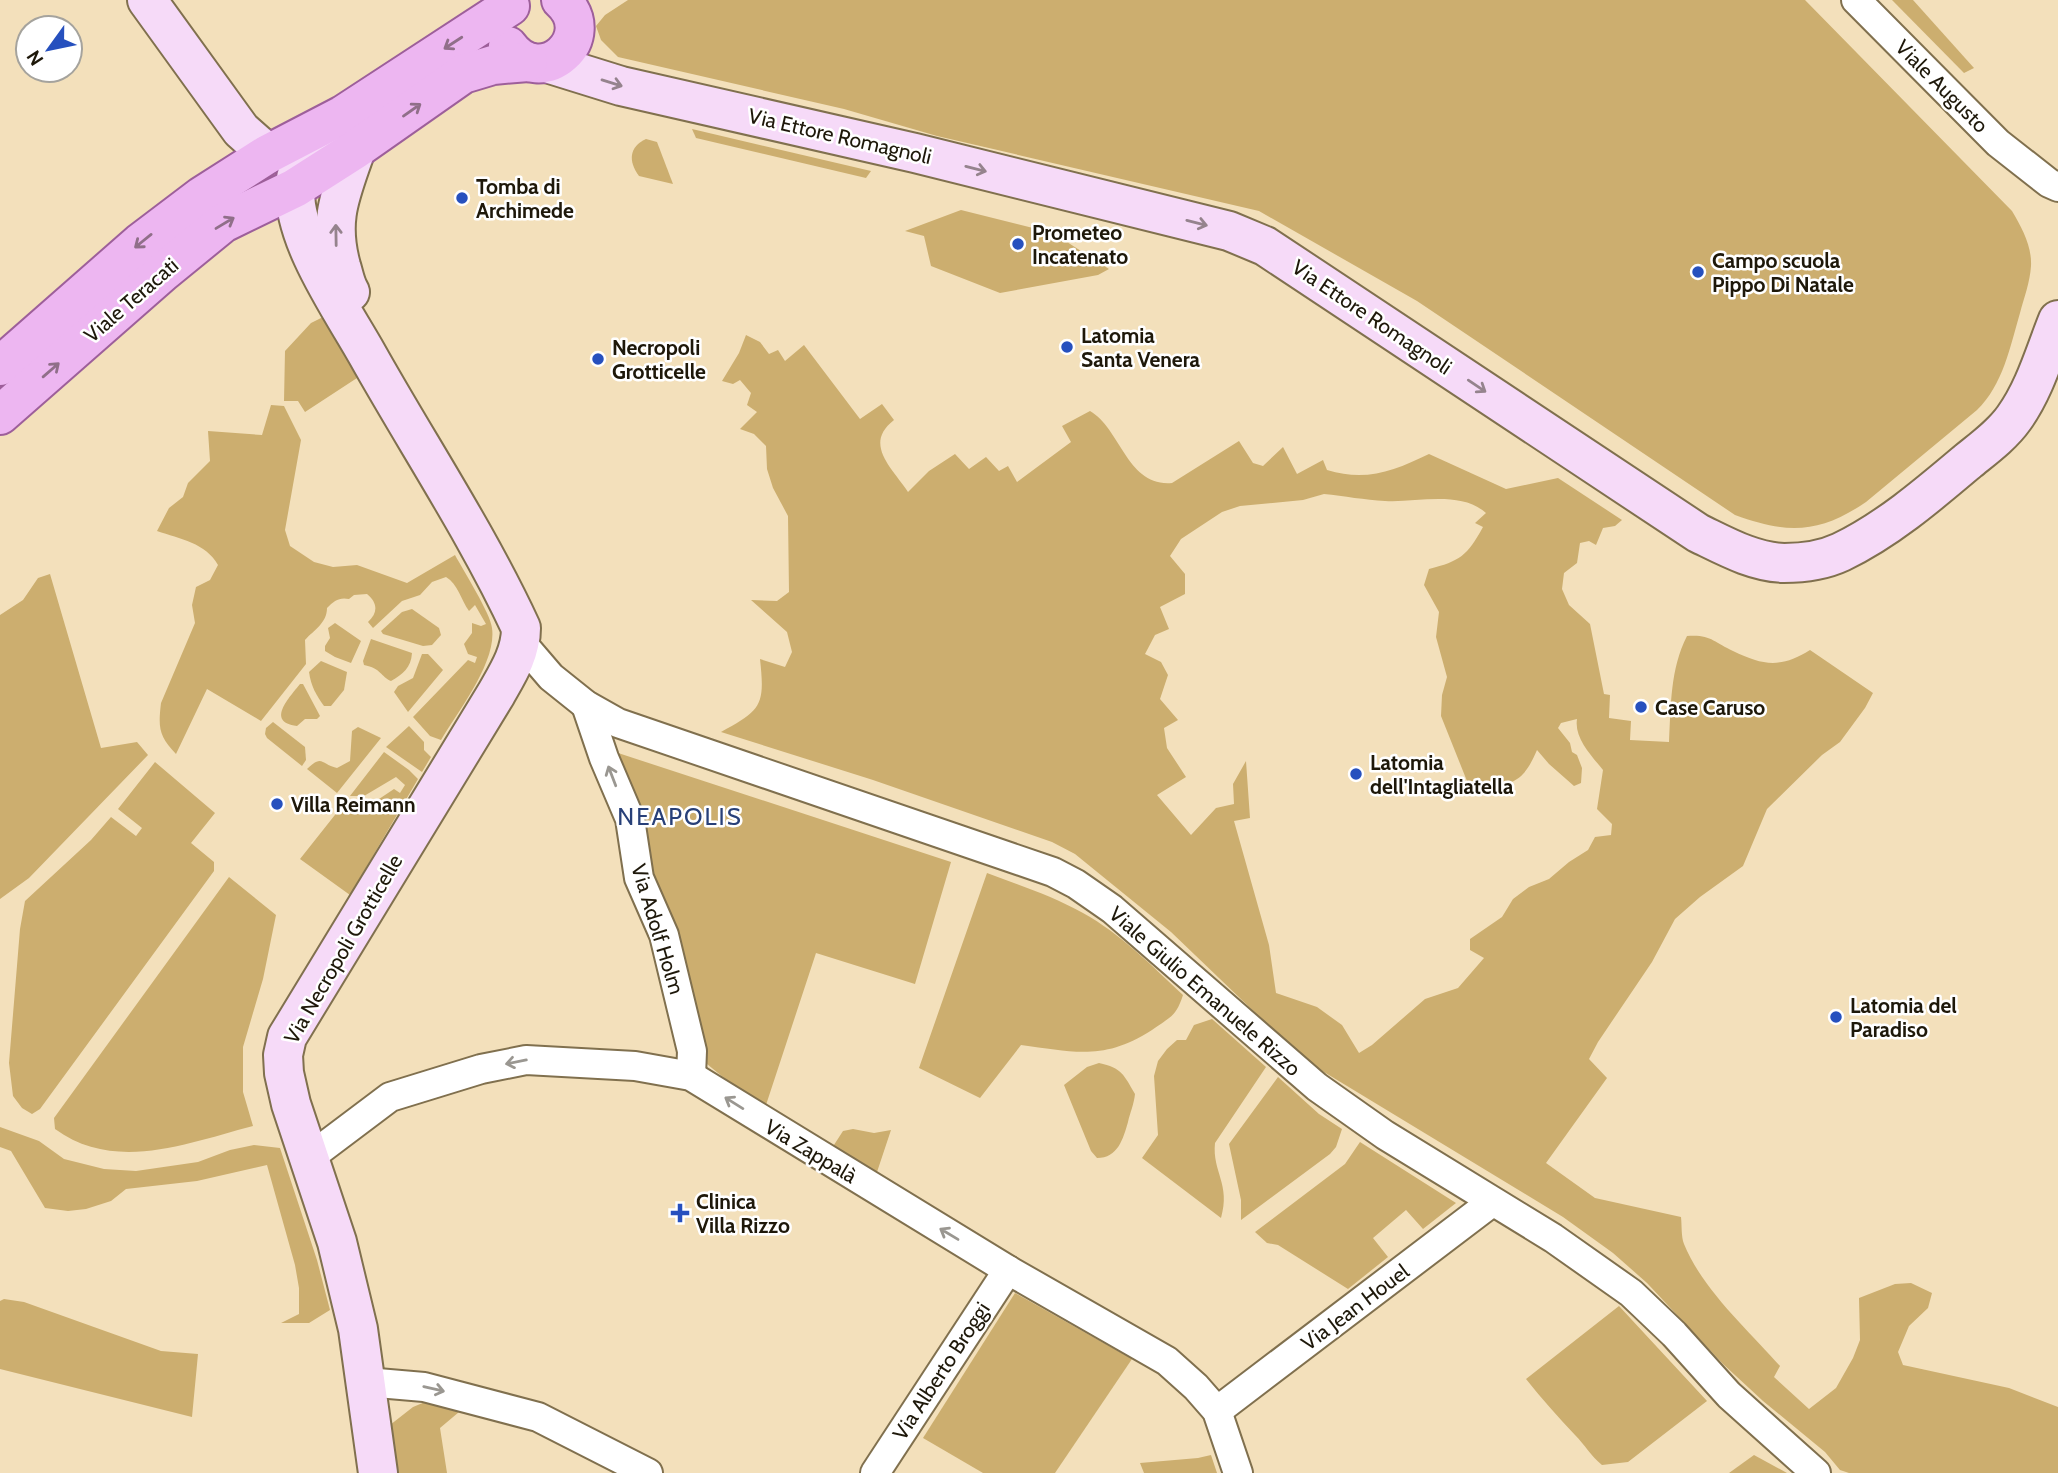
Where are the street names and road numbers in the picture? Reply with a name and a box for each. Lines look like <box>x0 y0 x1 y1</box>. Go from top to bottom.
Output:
street label: Viale Augusto <box>1890 34 1994 138</box>
street label: Via Ettore Romagnoli <box>746 103 934 169</box>
street label: Viale Teracati <box>79 252 183 348</box>
street label: Via Ettore Romagnoli <box>1287 254 1457 380</box>
street label: Via Necropoli Grotticelle <box>279 850 407 1048</box>
street label: Via Adolf Holm <box>626 861 690 997</box>
street label: Viale Giulio Emanuele Rizzo <box>1104 901 1306 1081</box>
street label: Via Zappalà <box>760 1114 862 1188</box>
street label: Via Jean Houel <box>1296 1258 1414 1356</box>
street label: Via Alberto Broggi <box>887 1297 995 1445</box>

